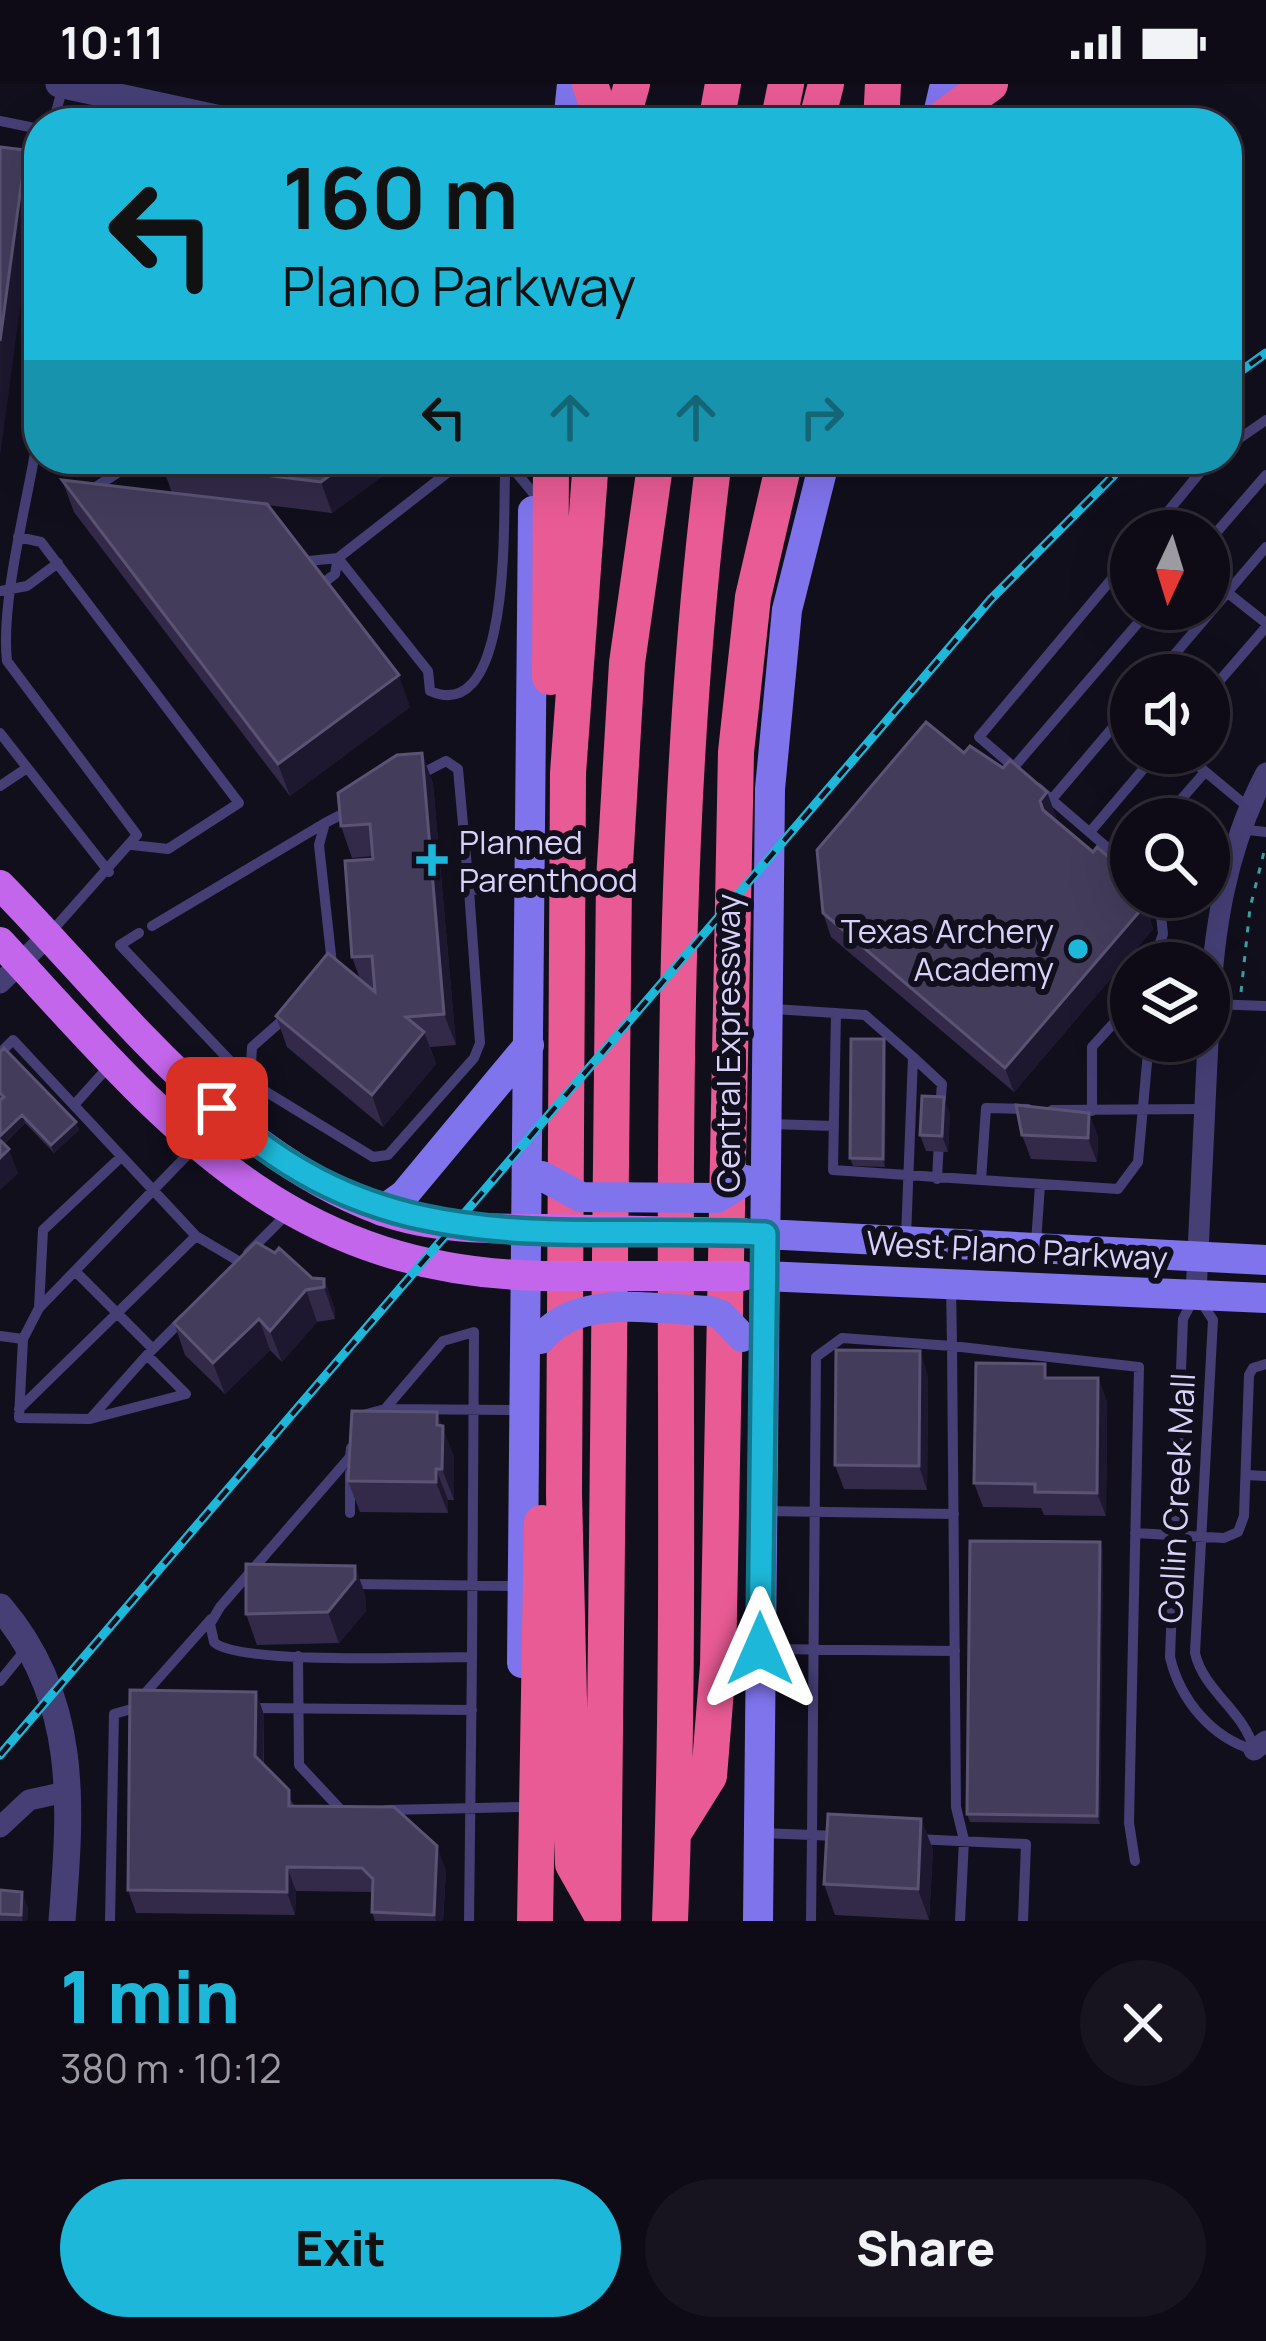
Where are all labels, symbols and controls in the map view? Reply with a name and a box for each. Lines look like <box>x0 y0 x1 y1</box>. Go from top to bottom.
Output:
text: 10:11 <box>60 11 164 73</box>
text: 160 m <box>282 139 519 254</box>
icon: left <box>84 156 240 312</box>
text: Plano Parkway <box>282 248 636 322</box>
icon: left <box>411 384 477 450</box>
icon: ahead <box>537 384 603 450</box>
icon: ahead <box>663 384 729 450</box>
icon: right <box>789 384 855 450</box>
north arrow <box>1110 510 1230 630</box>
map controls <box>1110 510 1230 1062</box>
button: sound <box>1110 654 1230 774</box>
button: search <box>1110 798 1230 918</box>
place label: Planned Parenthood <box>459 819 638 902</box>
marker: Planned Parenthood <box>416 844 448 876</box>
street label: Central Expressway <box>705 894 750 1192</box>
place label: Texas Archery Academy <box>841 908 1054 991</box>
marker: Texas Archery Academy <box>1065 936 1091 962</box>
button: layers <box>1110 942 1230 1062</box>
pin <box>166 1057 268 1159</box>
icon: arrive <box>184 1075 250 1141</box>
street label: West Plano Parkway <box>865 1220 1169 1280</box>
street label: Collin Creek Mall <box>1147 1372 1205 1624</box>
position arrow <box>697 1586 823 1712</box>
text: 1 min <box>60 1946 240 2045</box>
button: close <box>1080 1960 1206 2086</box>
text: 380 m · 10:12 <box>60 2041 281 2095</box>
button: Exit <box>60 2179 621 2317</box>
button: Share <box>645 2179 1206 2317</box>

